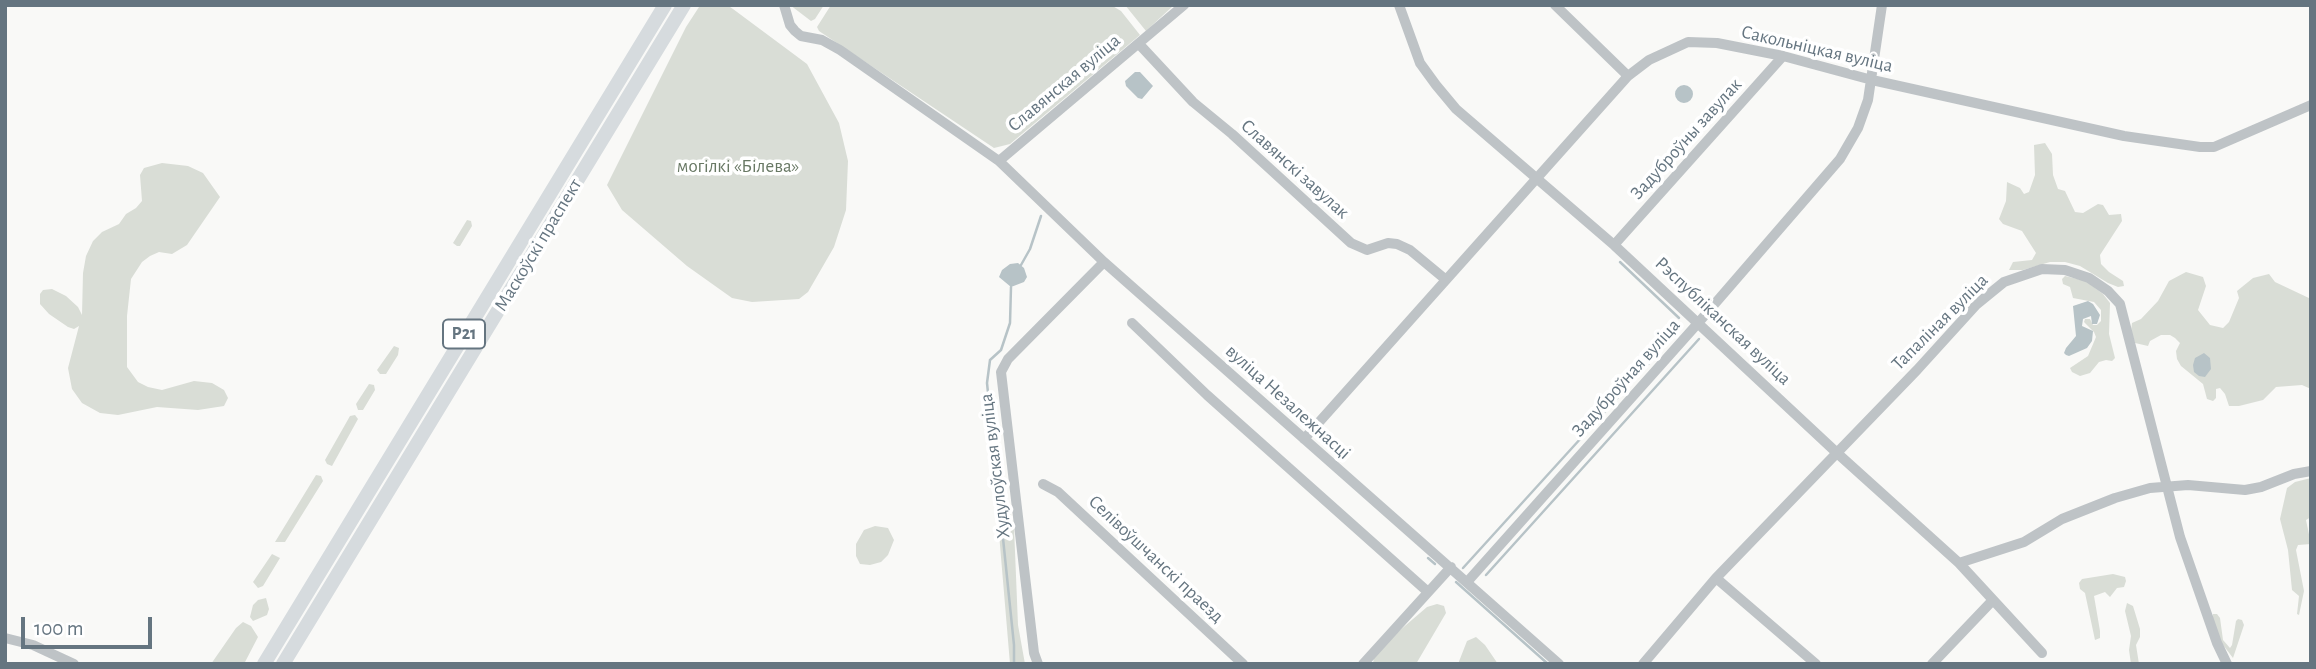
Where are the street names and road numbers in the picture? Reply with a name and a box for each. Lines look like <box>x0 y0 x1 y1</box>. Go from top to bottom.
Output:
street label: Сакольніцкая вуліца <box>1739 20 1895 78</box>
street label: Славянская вуліца <box>1003 29 1125 137</box>
street label: Задуброўны завулак <box>1625 74 1747 204</box>
street label: Славянскі завулак <box>1236 114 1354 224</box>
street label: Маскоўскі праспект <box>489 175 587 315</box>
street label: Рэспубліканская вуліца <box>1650 252 1796 390</box>
street label: Тапаліная вуліца <box>1887 269 1993 375</box>
street label: Задуброўная вуліца <box>1567 314 1685 442</box>
road number: Р21 <box>443 320 485 348</box>
street label: вуліца Незалежнасці <box>1221 340 1355 464</box>
street label: Худулоўская вуліца <box>975 392 1015 540</box>
street label: Селівоўшчанскі праезд <box>1084 490 1228 628</box>

